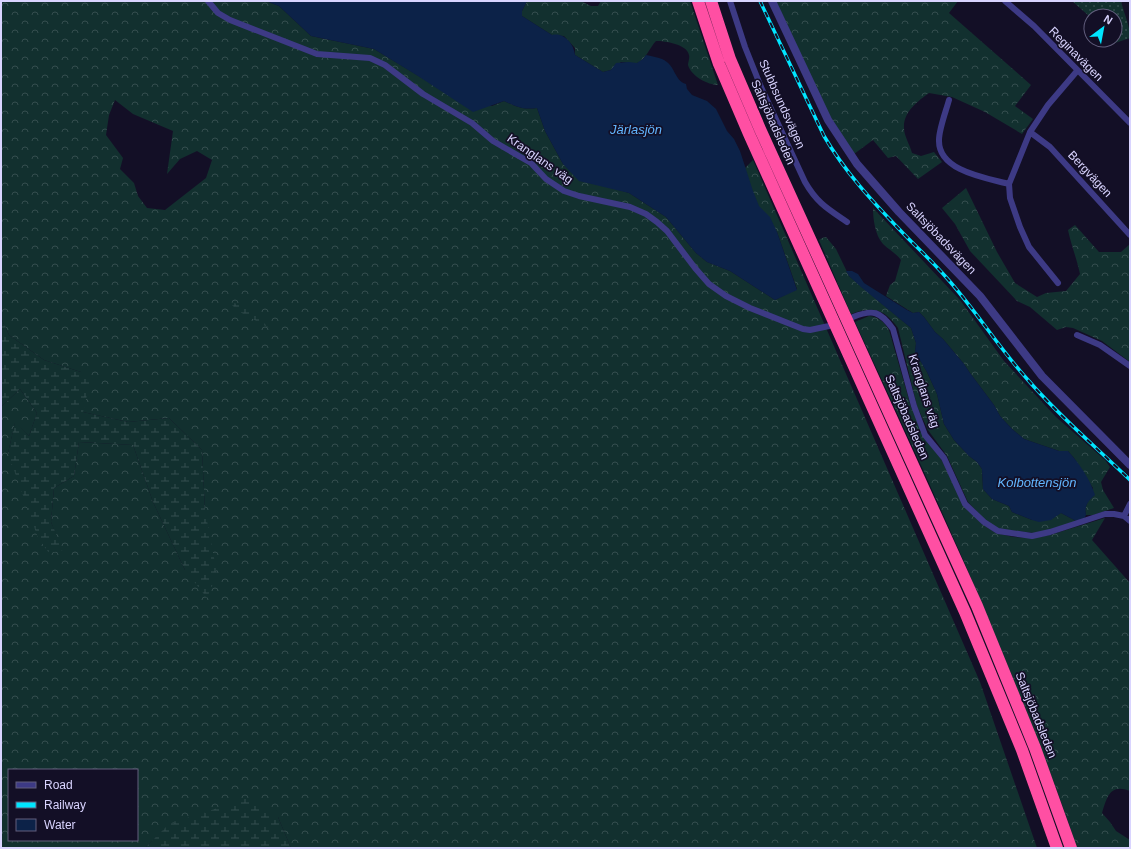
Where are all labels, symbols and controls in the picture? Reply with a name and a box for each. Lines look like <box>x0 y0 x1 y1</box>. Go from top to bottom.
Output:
north arrow <box>1083 8 1123 48</box>
text: N <box>1102 12 1115 27</box>
street label: Reginavägen <box>1046 24 1106 84</box>
street label: Stubbsundsvägen <box>756 57 808 151</box>
street label: Saltsjöbadsleden <box>748 77 798 167</box>
water label: Järlasjön <box>609 122 662 137</box>
street label: Kranglans väg <box>505 131 575 187</box>
street label: Bergvägen <box>1065 148 1115 200</box>
street label: Saltsjöbadsvägen <box>903 199 979 277</box>
street label: Kranglans väg <box>905 352 943 430</box>
street label: Saltsjöbadsleden <box>882 372 932 462</box>
water label: Kolbottensjön <box>998 475 1076 490</box>
street label: Saltsjöbadsleden <box>1012 670 1060 760</box>
legend <box>8 769 138 841</box>
text: Road <box>44 778 73 792</box>
text: Railway <box>44 798 86 812</box>
text: Water <box>44 818 76 832</box>

